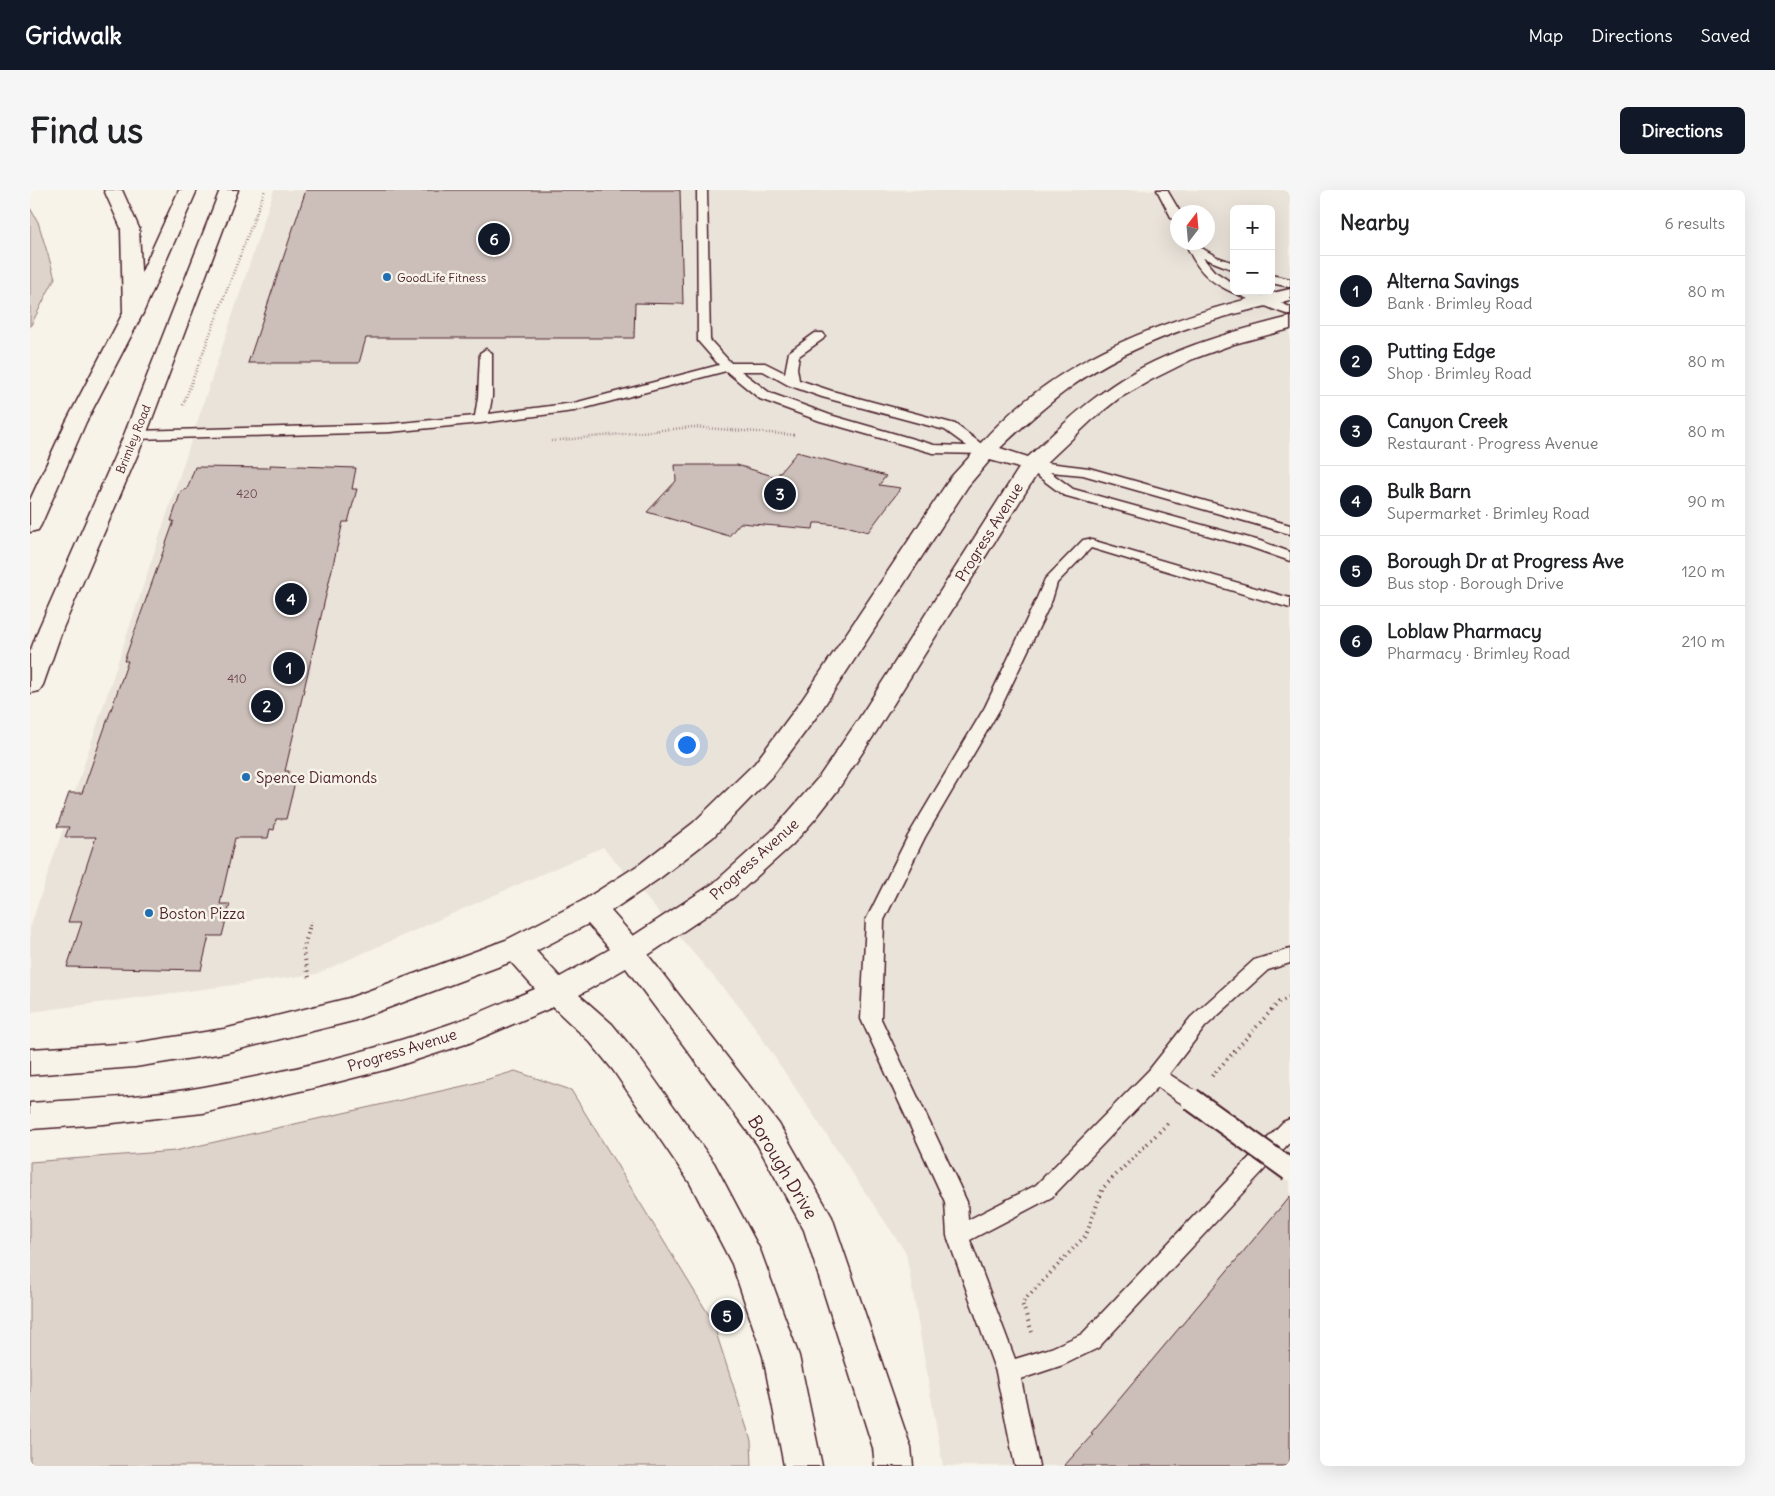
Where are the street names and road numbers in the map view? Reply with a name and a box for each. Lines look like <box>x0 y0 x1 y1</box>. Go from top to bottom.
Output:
street label: Brimley Road <box>112 402 154 476</box>
street label: Progress Avenue <box>951 479 1027 585</box>
street label: Progress Avenue <box>706 814 802 904</box>
street label: Progress Avenue <box>345 1024 459 1076</box>
street label: Borough Drive <box>743 1111 823 1223</box>

